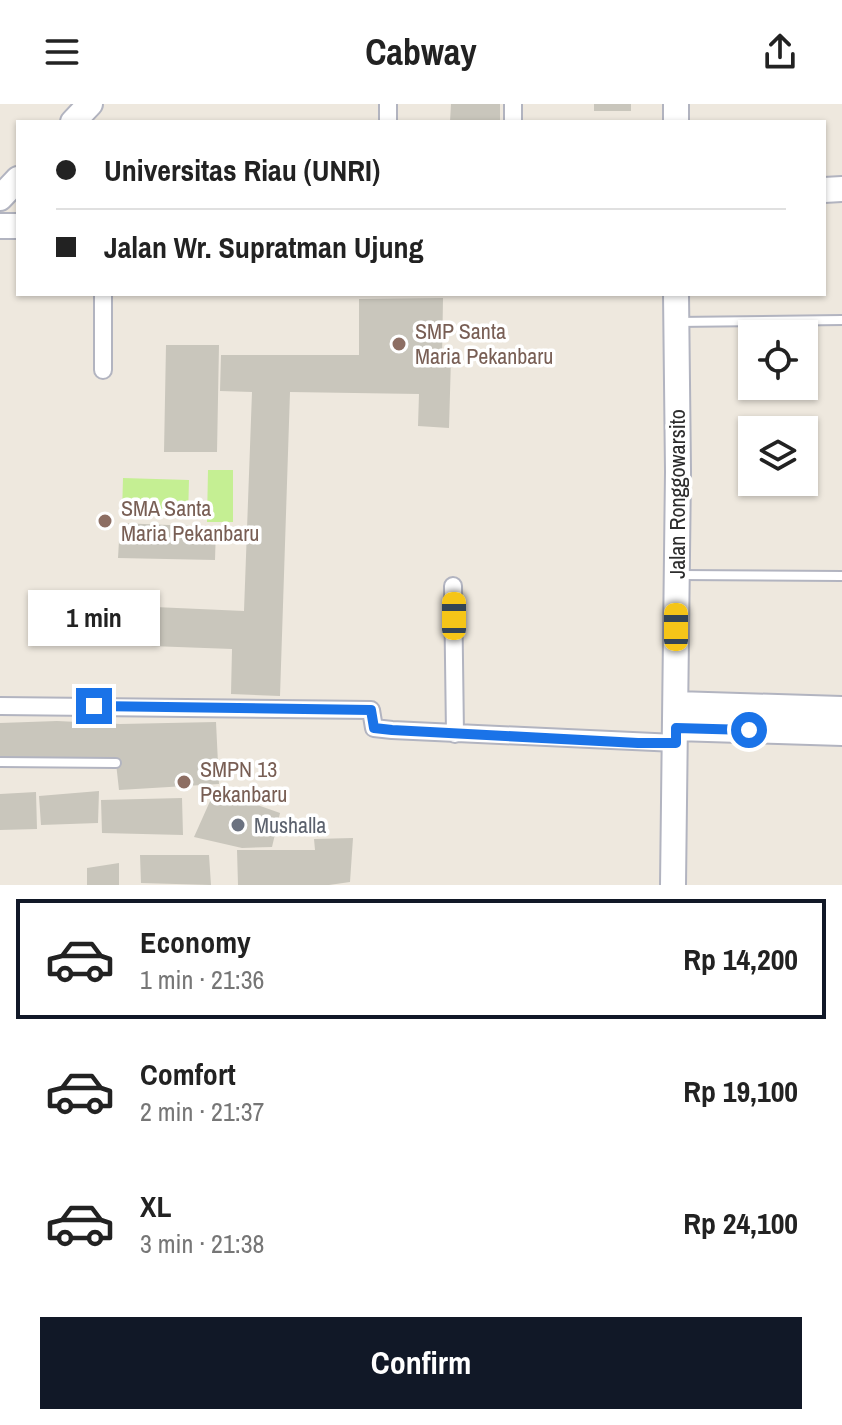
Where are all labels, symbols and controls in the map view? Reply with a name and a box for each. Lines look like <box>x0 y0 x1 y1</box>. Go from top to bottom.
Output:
text: Cabway <box>365 28 477 76</box>
icon: menu <box>40 30 84 74</box>
icon: share <box>758 30 802 74</box>
text: Universitas Riau (UNRI) <box>104 150 380 190</box>
text: Jalan Wr. Supratman Ujung <box>104 227 423 267</box>
place label: SMP Santa Maria Pekanbaru <box>415 316 553 371</box>
map controls <box>738 320 818 496</box>
button: locate <box>738 320 818 400</box>
marker: SMP Santa Maria Pekanbaru <box>390 335 408 353</box>
street label: Jalan Ronggowarsito <box>662 409 692 579</box>
button: layers <box>738 416 818 496</box>
place label: SMA Santa Maria Pekanbaru <box>121 493 259 548</box>
marker: SMA Santa Maria Pekanbaru <box>96 512 114 530</box>
callout: 1 min <box>28 590 160 646</box>
car <box>442 592 466 640</box>
text: 1 min <box>66 600 122 635</box>
car <box>664 603 688 651</box>
route end <box>76 688 112 724</box>
route start <box>731 712 767 748</box>
place label: SMPN 13 Pekanbaru <box>200 754 287 809</box>
marker: SMPN 13 Pekanbaru <box>175 773 193 791</box>
place label: Mushalla <box>254 810 326 840</box>
marker: Mushalla <box>229 816 247 834</box>
text: Economy <box>140 922 251 962</box>
icon: car <box>44 923 116 995</box>
text: Rp 14,200 <box>683 939 798 979</box>
text: 1 min · 21:36 <box>140 962 264 997</box>
text: Comfort <box>140 1054 236 1094</box>
icon: car <box>44 1055 116 1127</box>
text: Rp 19,100 <box>683 1071 798 1111</box>
text: 2 min · 21:37 <box>140 1094 264 1129</box>
text: XL <box>140 1186 171 1226</box>
icon: car <box>44 1187 116 1259</box>
text: Rp 24,100 <box>683 1203 798 1243</box>
text: 3 min · 21:38 <box>140 1226 264 1261</box>
button: Confirm <box>40 1317 802 1409</box>

